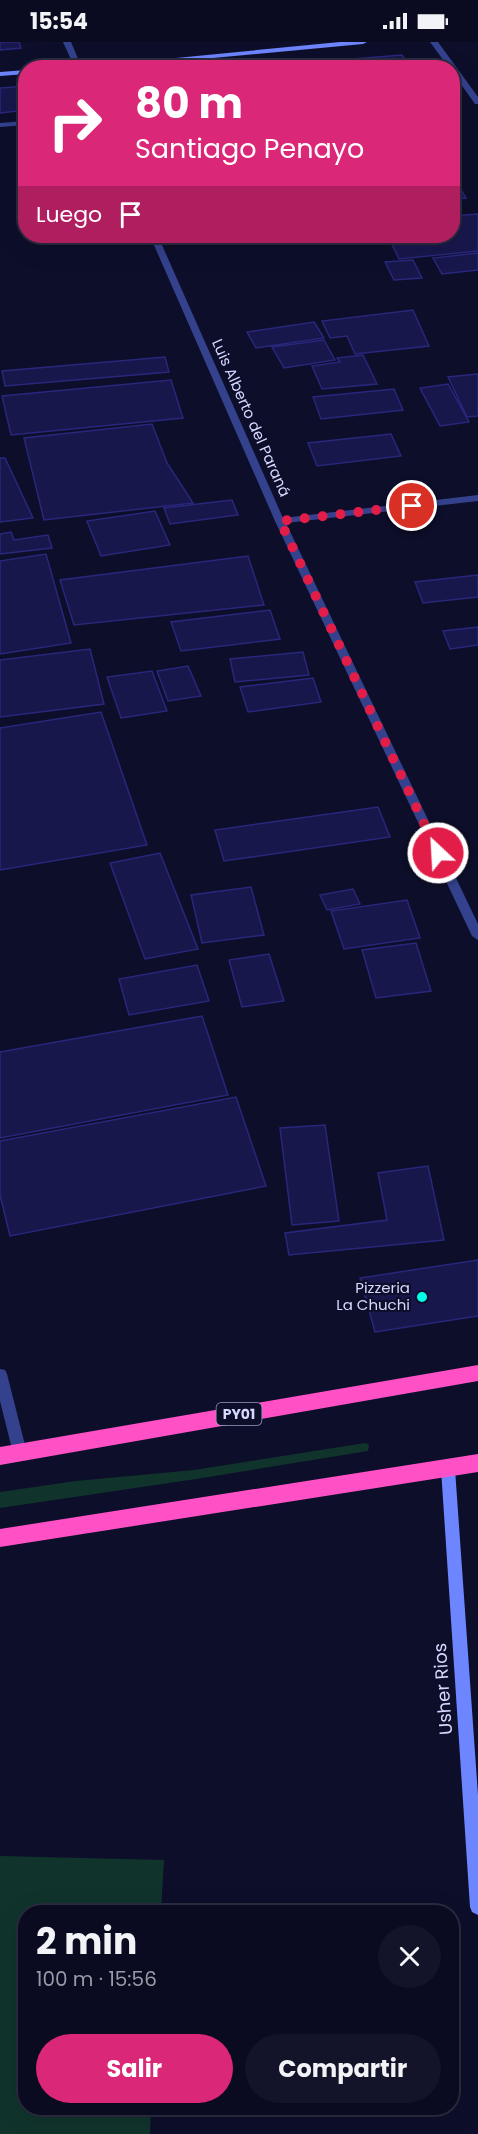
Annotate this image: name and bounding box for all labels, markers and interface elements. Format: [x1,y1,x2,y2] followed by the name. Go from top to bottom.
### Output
[30,6,88,37] text: 15:54
[135,74,243,133] text: 80 m
[36,84,114,162] icon: right
[135,130,364,167] text: Santiago Penayo
[114,198,147,231] icon: arrive
[36,199,102,230] text: Luego
[207,335,296,500] street label: Luis Alberto del Paraná
[386,480,437,531] pin
[395,489,428,522] icon: arrive
[406,821,470,885] position arrow
[336,1277,410,1315] place label: Pizzeria La Chuchi
[415,1290,429,1304] marker: Pizzeria La Chuchi
[216,1403,262,1425] road number: PY01
[427,1642,458,1736] street label: Usher Rios
[36,1916,137,1967] text: 2 min
[378,1925,441,1988] button: close
[36,1965,157,1993] text: 100 m · 15:56
[36,2034,233,2103] button: Salir
[245,2034,441,2103] button: Compartir

